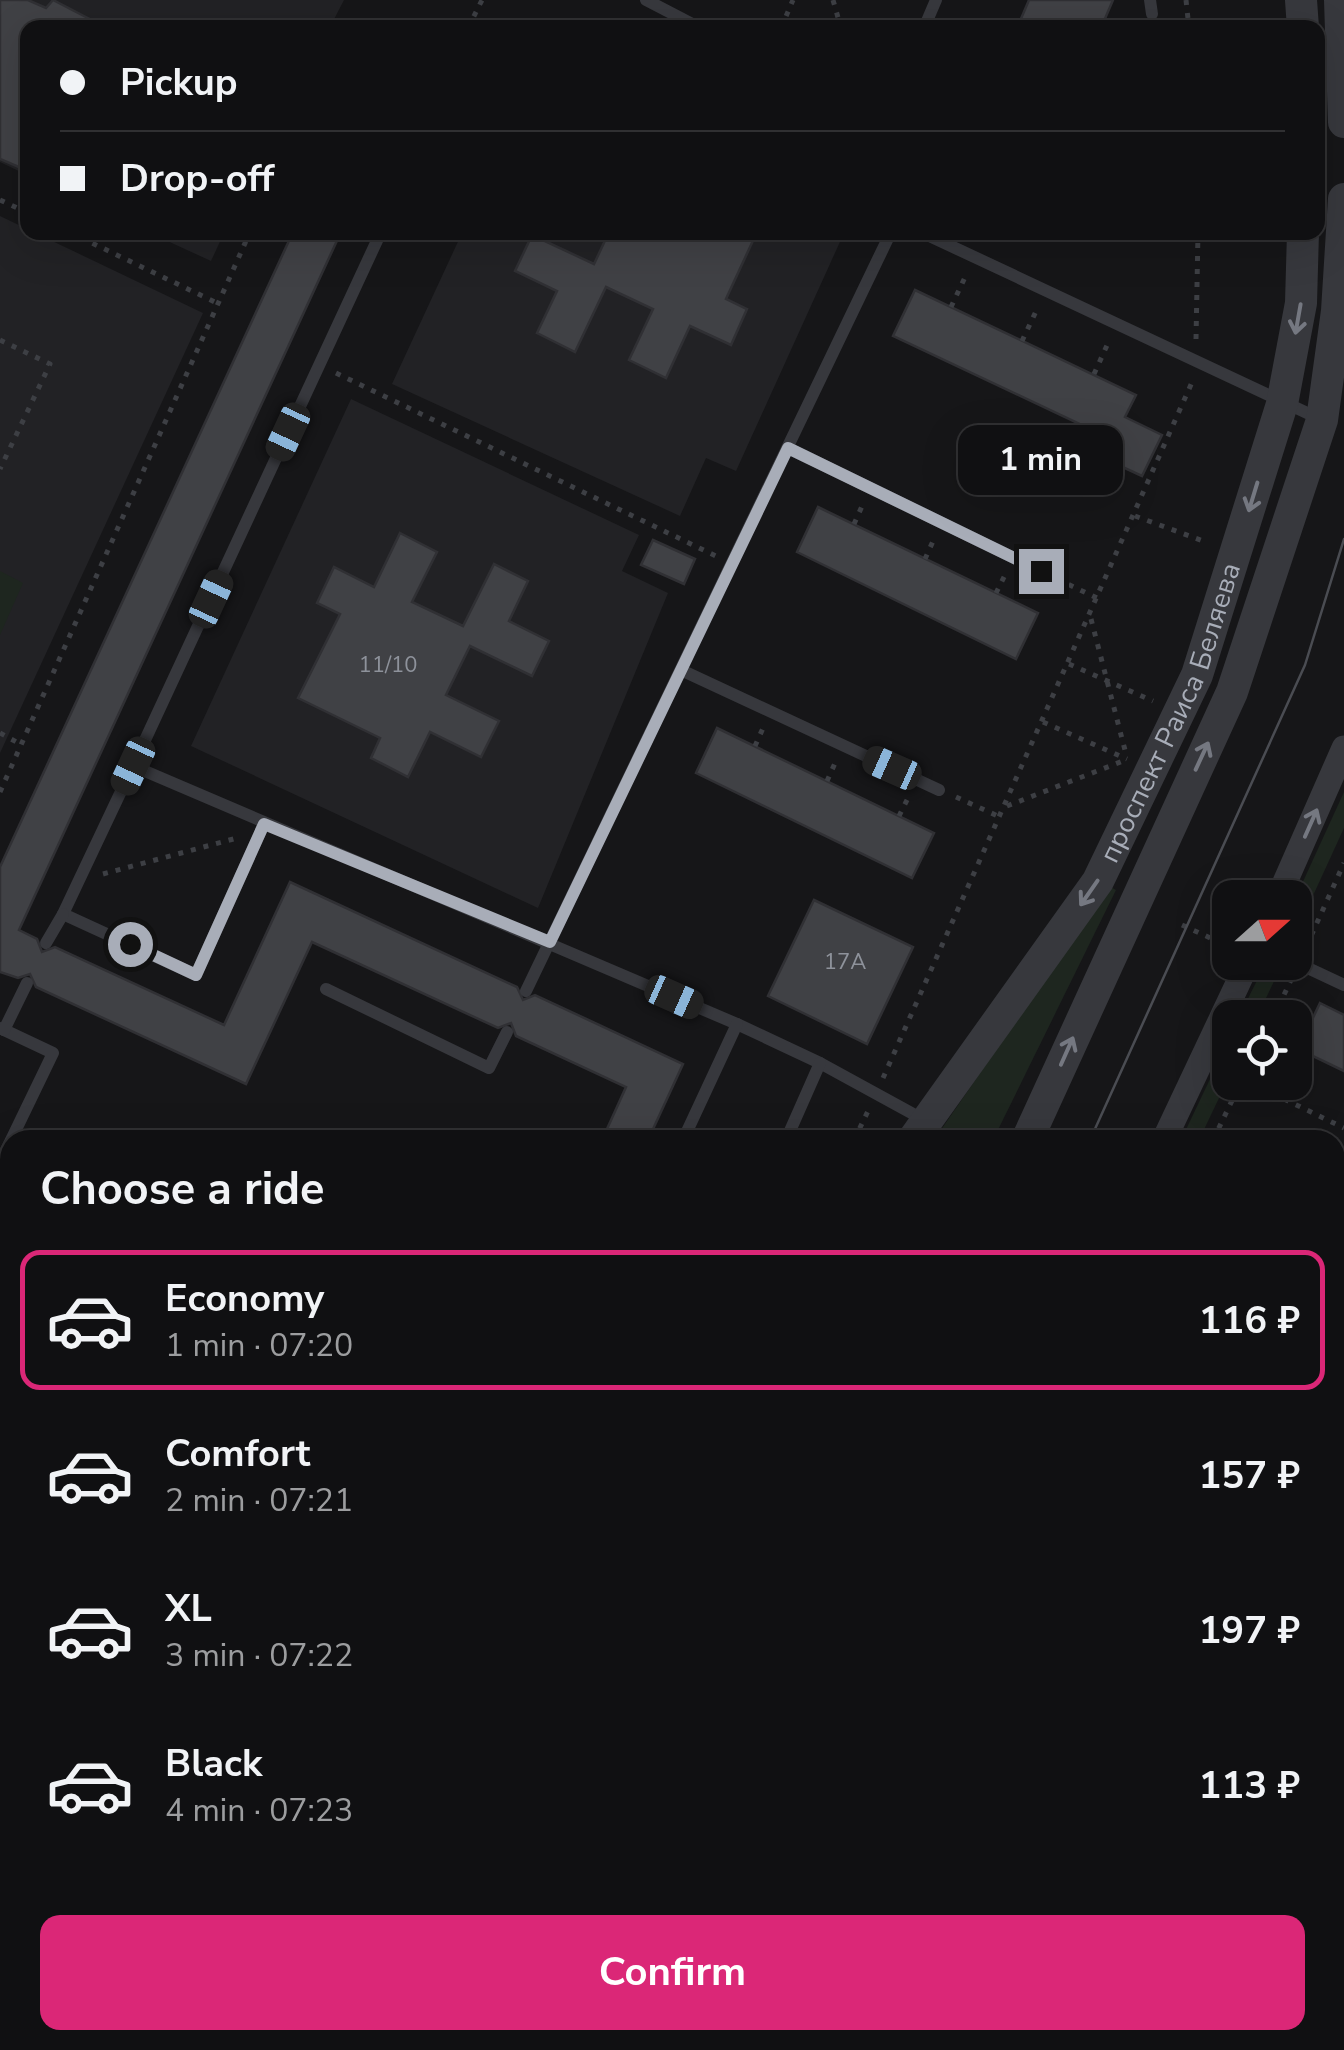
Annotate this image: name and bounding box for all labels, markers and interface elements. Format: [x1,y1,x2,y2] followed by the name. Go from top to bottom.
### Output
[120,57,238,108] text: Pickup
[120,153,274,204] text: Drop-off
[1288,302,1307,335] one-way arrow
[262,398,314,466] car
[958,426,1124,496] callout: 1 min
[999,438,1082,481] text: 1 min
[1242,481,1260,512] one-way arrow
[1019,549,1064,594] route end
[1091,558,1250,869] street label: проспект Раиса Беляева
[185,565,237,633] car
[358,650,418,680] house number: 11/10
[107,732,159,800] car
[1194,741,1212,771] one-way arrow
[858,742,926,794] car
[1303,808,1321,839] one-way arrow
[1079,879,1100,906] one-way arrow
[1212,880,1312,980] north arrow
[1212,880,1312,1100] map controls
[108,922,153,967] route start
[824,947,866,977] house number: 17А
[640,971,708,1023] car
[1212,1000,1312,1100] button: locate
[1058,1037,1077,1067] one-way arrow
[40,1159,325,1220] text: Choose a ride
[165,1273,324,1324] text: Economy
[45,1275,135,1365] icon: car
[1199,1295,1300,1346] text: 116 ₽
[165,1324,353,1367] text: 1 min · 07:20
[165,1428,310,1479] text: Comfort
[45,1430,135,1520] icon: car
[1199,1450,1300,1501] text: 157 ₽
[165,1479,353,1522] text: 2 min · 07:21
[165,1583,212,1634] text: XL
[45,1585,135,1675] icon: car
[1199,1605,1300,1656] text: 197 ₽
[165,1634,353,1677] text: 3 min · 07:22
[165,1738,262,1789] text: Black
[45,1740,135,1830] icon: car
[1199,1760,1300,1811] text: 113 ₽
[165,1789,353,1832] text: 4 min · 07:23
[40,1915,1305,2030] button: Confirm

